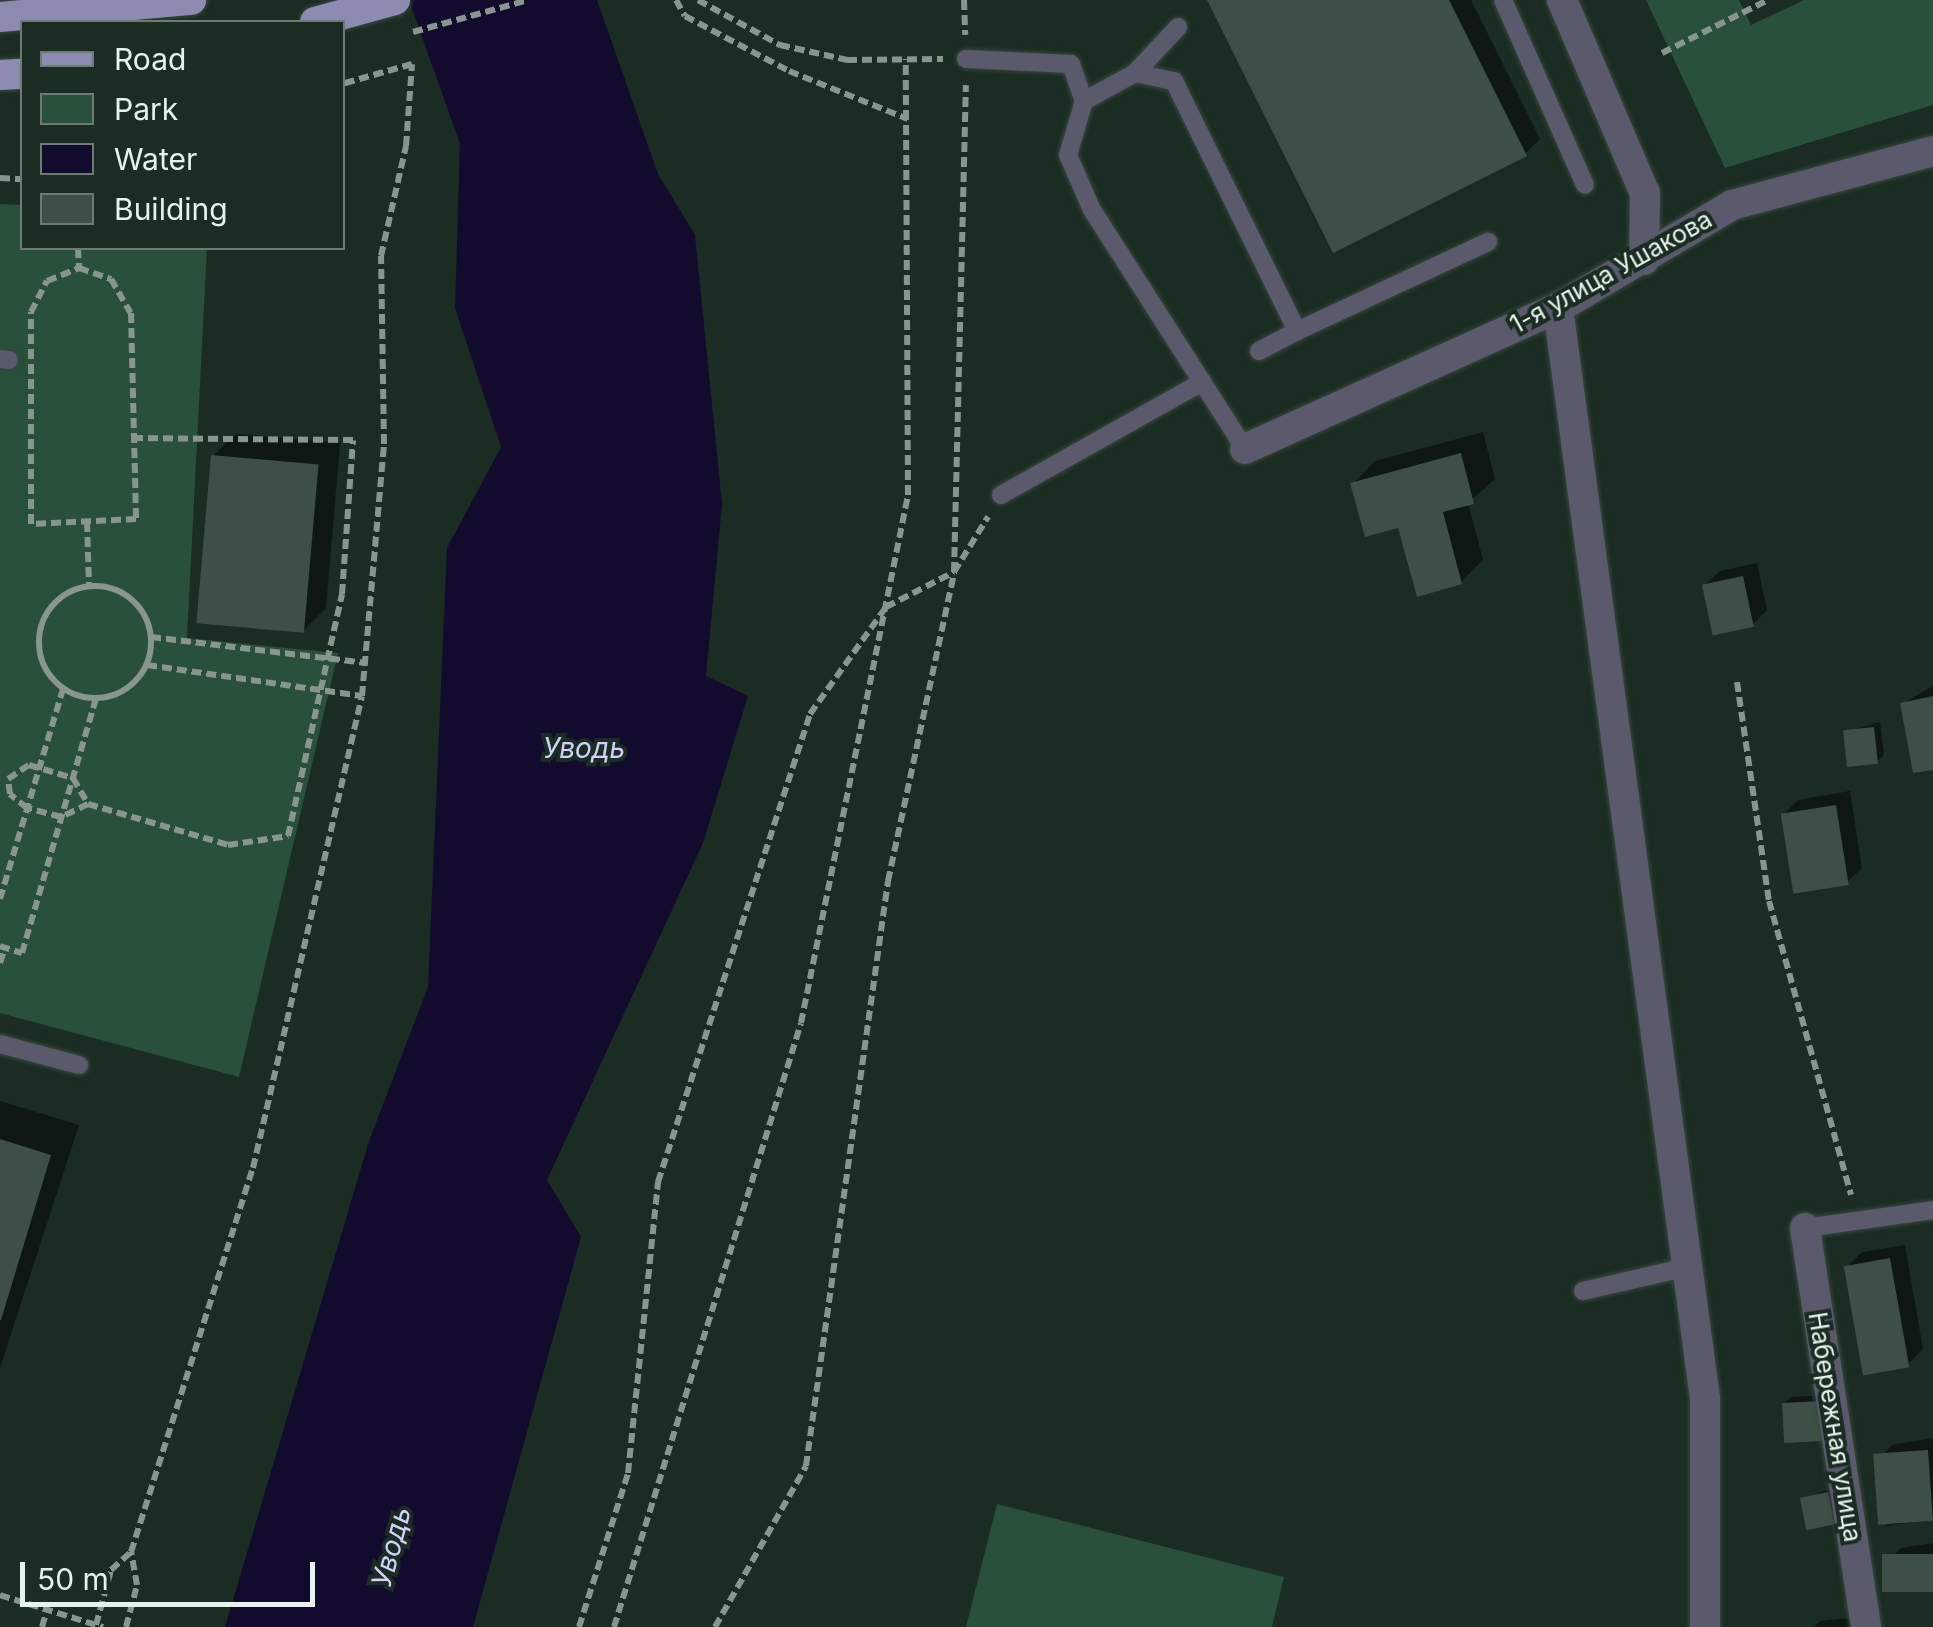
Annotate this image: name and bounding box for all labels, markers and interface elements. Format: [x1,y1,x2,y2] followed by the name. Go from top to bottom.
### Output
[20,20,345,250] legend
[114,41,186,77] text: Road
[114,91,178,127] text: Park
[114,141,197,177] text: Water
[114,191,228,227] text: Building
[1505,204,1717,340] street label: 1-я улица Ушакова
[543,731,625,765] water label: Уводь
[1802,1310,1868,1544] street label: Набережная улица
[364,1503,418,1591] water label: Уводь
[25,1542,320,1604] scale bar
[37,1561,109,1597] text: 50 m

